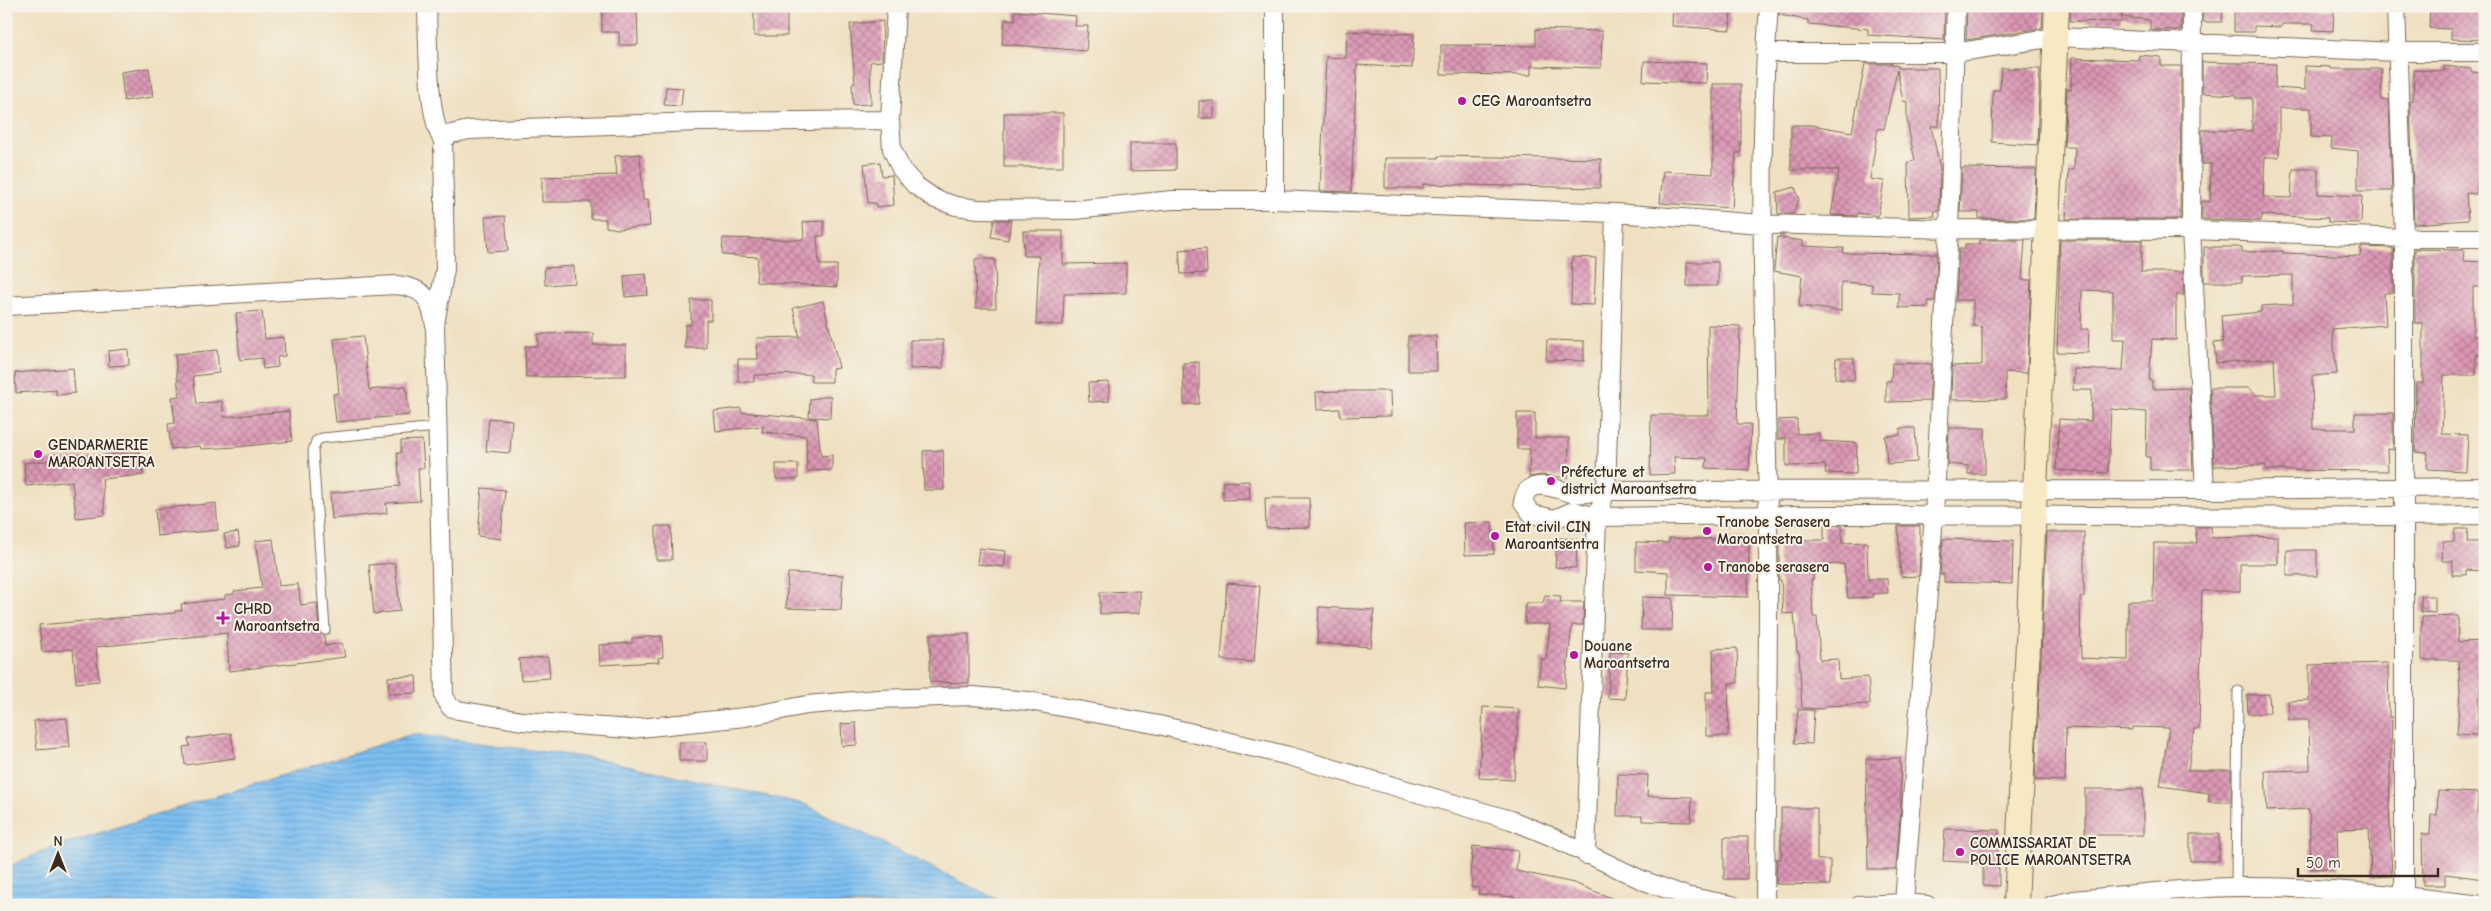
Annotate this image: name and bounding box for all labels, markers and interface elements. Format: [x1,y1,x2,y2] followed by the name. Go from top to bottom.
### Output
[1472,92,1592,110] place label: CEG Maroantsetra
[1456,95,1468,107] marker: CEG Maroantsetra
[48,436,155,471] place label: GENDARMERIE MAROANTSETRA
[32,448,44,460] marker: GENDARMERIE MAROANTSETRA
[1561,463,1697,498] place label: Préfecture et district Maroantsetra
[1545,475,1557,487] marker: Préfecture et district Maroantsetra
[1717,513,1830,548] place label: Tranobe Serasera Maroantsetra
[1505,518,1599,553] place label: Etat civil CIN Maroantsentra
[1701,525,1713,537] marker: Tranobe Serasera Maroantsetra
[1489,530,1501,542] marker: Etat civil CIN Maroantsentra
[1718,558,1829,576] place label: Tranobe serasera
[1702,561,1714,573] marker: Tranobe serasera
[234,600,320,635] place label: CHRD Maroantsetra
[216,611,230,625] marker: CHRD Maroantsetra
[1584,637,1670,672] place label: Douane Maroantsetra
[1568,649,1580,661] marker: Douane Maroantsetra
[32,828,82,878] north arrow
[53,833,63,850] text: N
[1970,834,2132,869] place label: COMMISSARIAT DE POLICE MAROANTSETRA
[1954,846,1966,858] marker: COMMISSARIAT DE POLICE MAROANTSETRA
[2298,846,2438,878] scale bar
[2306,854,2341,872] text: 50 m

